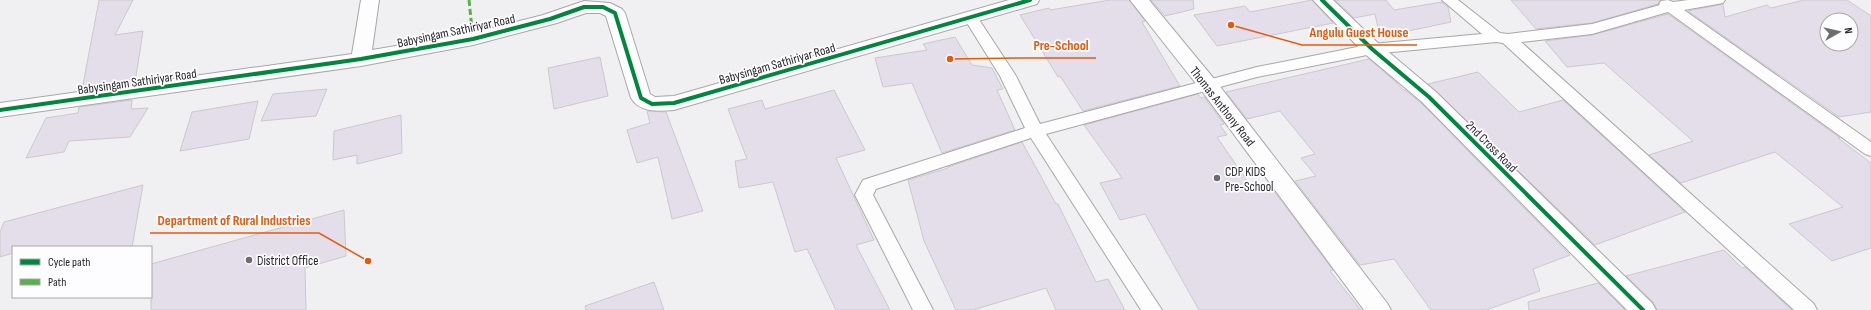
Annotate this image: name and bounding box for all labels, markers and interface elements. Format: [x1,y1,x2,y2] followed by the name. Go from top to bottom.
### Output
[396,11,517,51] street label: Babysingam Sathiriyar Road
[1819,12,1859,52] north arrow
[1302,19,1417,45] callout: Angulu Guest House
[1309,24,1408,41] text: Angulu Guest House
[1842,27,1855,35] text: N
[1025,32,1096,58] callout: Pre-School
[1033,37,1089,54] text: Pre-School
[717,40,837,88] street label: Babysingam Sathiriyar Road
[1186,64,1258,150] street label: Thomas Anthony Road
[77,66,198,98] street label: Babysingam Sathiriyar Road
[1462,118,1520,176] street label: 2nd Cross Road
[1225,164,1273,195] place label: CDP KIDS Pre-School
[1212,173,1222,183] marker: CDP KIDS Pre-School
[150,207,319,233] callout: Department of Rural Industries
[157,212,311,229] text: Department of Rural Industries
[12,246,152,298] legend
[257,253,318,269] place label: District Office
[48,255,90,270] text: Cycle path
[244,255,254,265] marker: District Office
[48,275,66,290] text: Path

